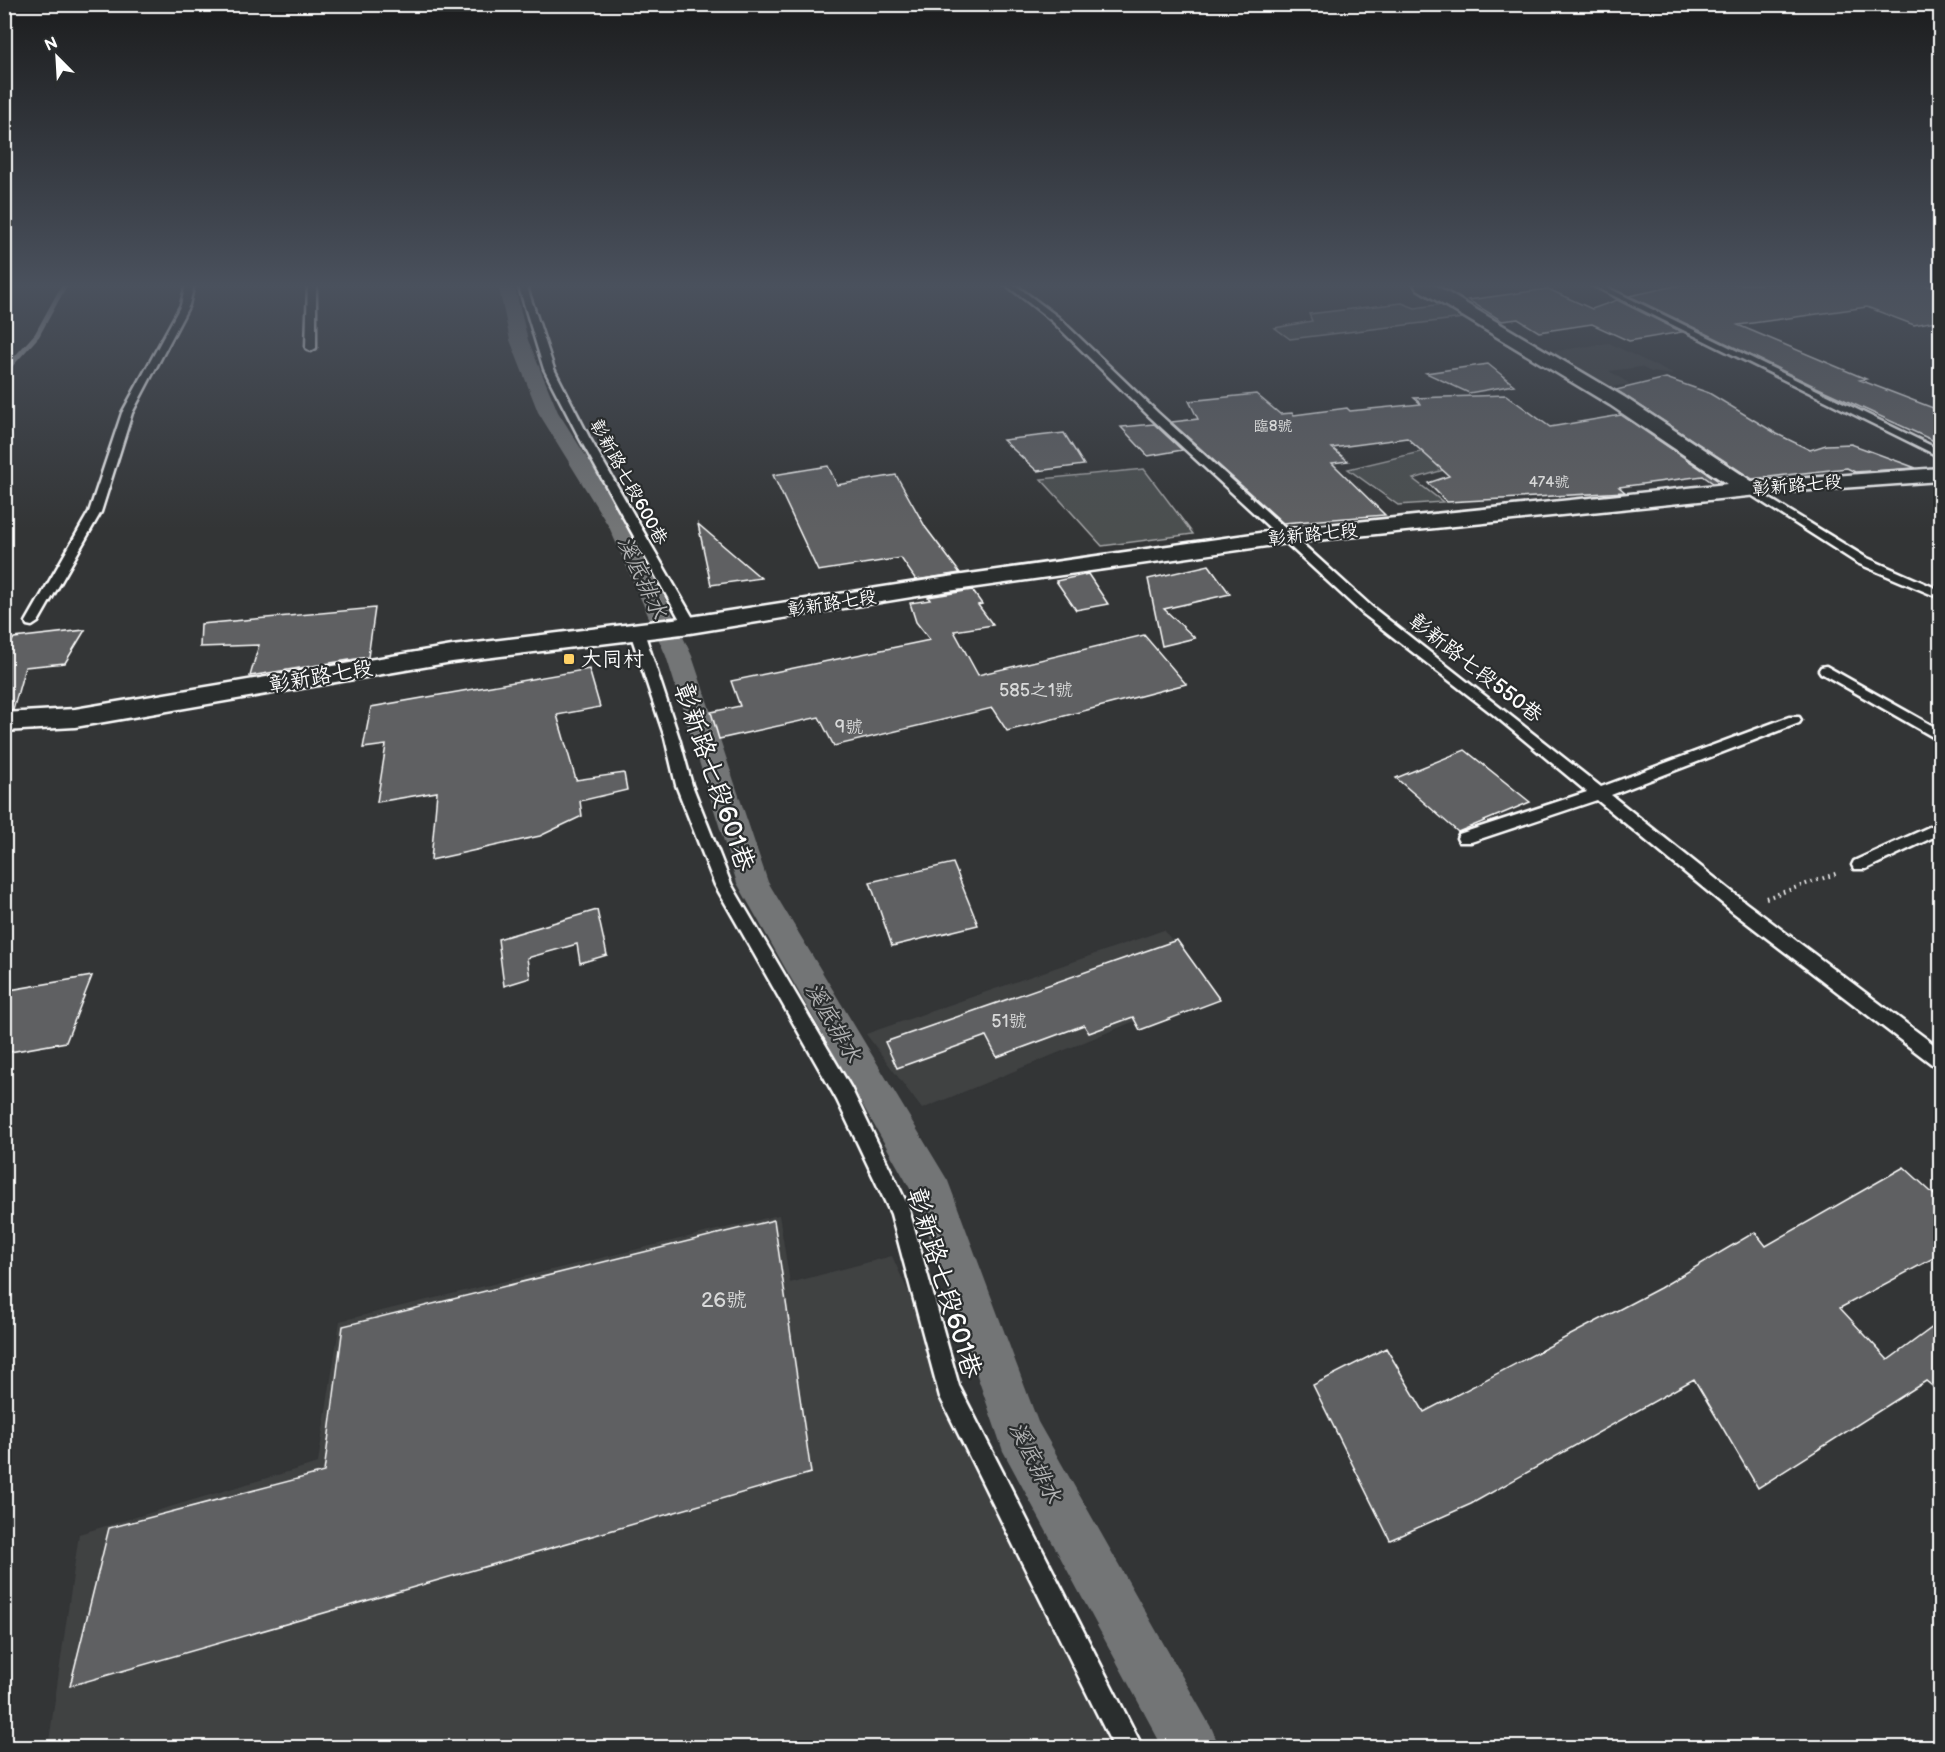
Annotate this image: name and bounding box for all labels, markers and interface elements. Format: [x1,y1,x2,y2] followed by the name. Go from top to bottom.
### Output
[27,27,87,87] north arrow
[42,34,61,56] text: N
[585,416,672,549] street label: 彰新路七段600巷
[1254,417,1292,436] house number: 臨8號
[1751,471,1843,500] street label: 彰新路七段
[1529,473,1569,492] house number: 474號
[1267,519,1359,550] street label: 彰新路七段
[611,532,673,624] water label: 溪底排水
[786,586,878,621] street label: 彰新路七段
[1404,609,1547,728] street label: 彰新路七段550巷
[581,647,644,672] place label: 大同村
[562,652,576,666] marker: 大同村
[267,655,375,698] street label: 彰新路七段
[667,679,760,876] street label: 彰新路七段601巷
[999,680,1073,701] house number: 585之1號
[835,717,863,738] house number: 9號
[799,978,867,1068] water label: 溪底排水
[991,1011,1027,1032] house number: 51號
[900,1185,987,1382] street label: 彰新路七段601巷
[701,1288,747,1313] house number: 26號
[1003,1417,1067,1509] water label: 溪底排水

